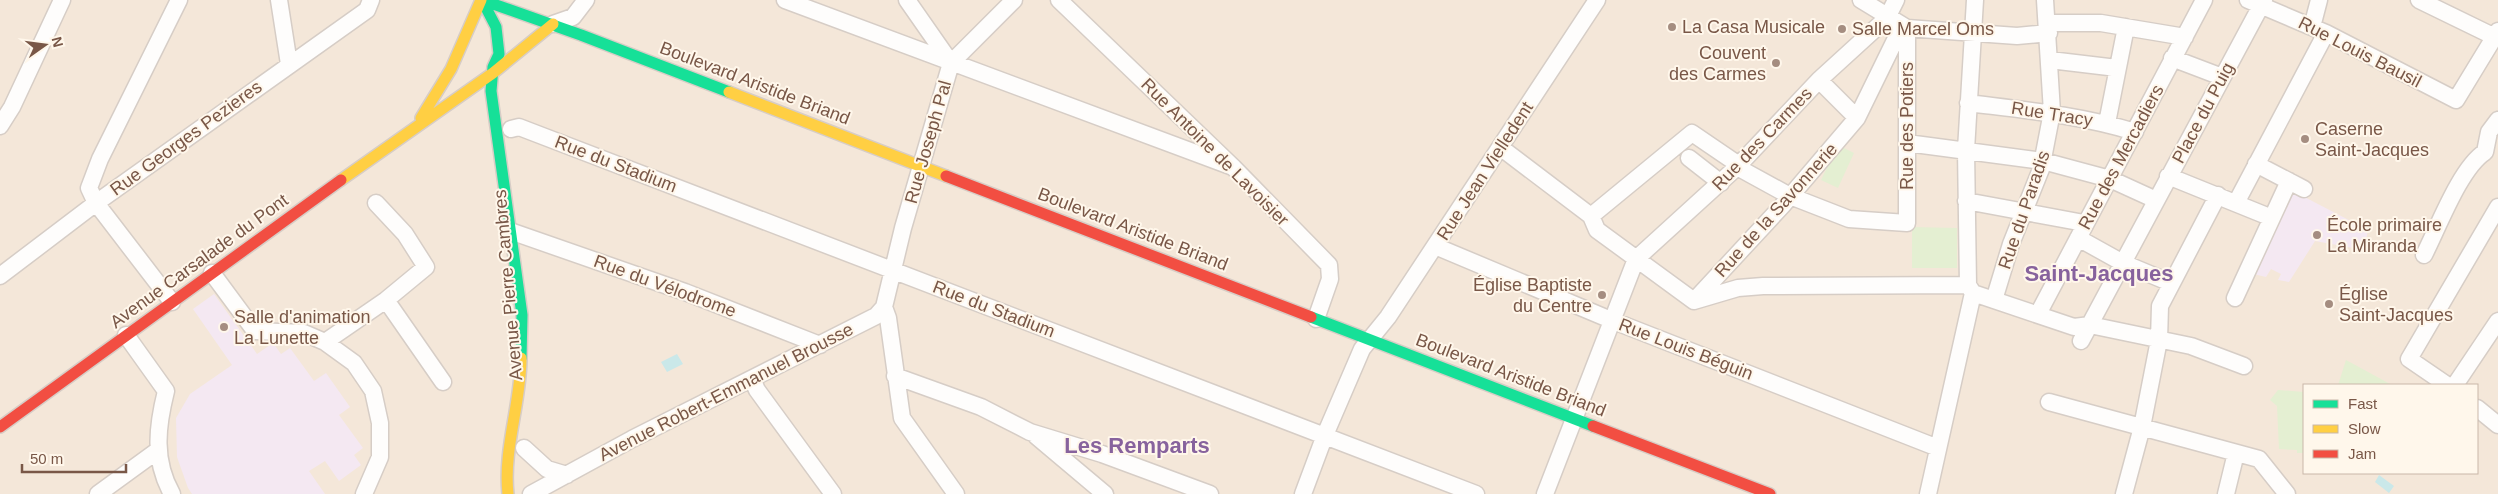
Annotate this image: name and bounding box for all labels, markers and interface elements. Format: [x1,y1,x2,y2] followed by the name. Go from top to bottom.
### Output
[2295,12,2425,92] street label: Rue Louis Bausil
[1682,17,1825,37] place label: La Casa Musicale
[1852,19,1994,39] place label: Salle Marcel Oms
[20,20,70,70] north arrow
[1666,21,1678,33] marker: La Casa Musicale
[1836,23,1848,35] marker: Salle Marcel Oms
[49,35,67,49] text: N
[657,37,853,129] street label: Boulevard Aristide Briand
[1669,43,1766,84] place label: Couvent des Carmes
[1770,57,1782,69] marker: Couvent des Carmes
[2168,59,2238,167] street label: Place du Puig
[1897,62,1917,190] street label: Rue des Potiers
[1137,74,1293,230] street label: Rue Antoine de Lavoisier
[106,76,266,200] street label: Rue Georges Pezieres
[901,78,955,206] street label: Rue Joseph Pal
[2074,81,2168,233] street label: Rue des Mercadiers
[1708,83,1816,195] street label: Rue des Carmes
[1433,98,1537,244] street label: Rue Jean Vielledent
[2010,98,2094,130] street label: Rue Tracy
[2315,119,2429,160] place label: Caserne Saint-Jacques
[552,132,680,196] street label: Rue du Stadium
[2299,133,2311,145] marker: Caserne Saint-Jacques
[1711,139,1841,281] street label: Rue de la Savonnerie
[1994,148,2054,272] street label: Rue du Paradis
[1035,183,1231,275] street label: Boulevard Aristide Briand
[490,189,526,381] street label: Avenue Pierre Cambres
[106,190,292,332] street label: Avenue Carsalade du Pont
[2327,215,2442,256] place label: École primaire La Miranda
[2311,229,2323,241] marker: École primaire La Miranda
[591,251,739,321] street label: Rue du Vélodrome
[2024,261,2174,286] district label: Saint-Jacques
[1473,275,1592,316] place label: Église Baptiste du Centre
[930,277,1058,341] street label: Rue du Stadium
[2339,284,2453,325] place label: Église Saint-Jacques
[1596,289,1608,301] marker: Église Baptiste du Centre
[2323,298,2335,310] marker: Église Saint-Jacques
[234,307,371,348] place label: Salle d'animation La Lunette
[1616,314,1756,384] street label: Rue Louis Béguin
[595,319,857,465] street label: Avenue Robert-Emmanuel Brousse
[218,321,230,333] marker: Salle d'animation La Lunette
[1413,329,1609,421] street label: Boulevard Aristide Briand
[2303,384,2478,474] legend
[2348,395,2378,412] text: Fast
[2348,420,2381,437] text: Slow
[1064,433,1210,458] district label: Les Remparts
[22,442,126,474] scale bar
[2348,445,2376,462] text: Jam
[30,450,63,467] text: 50 m

